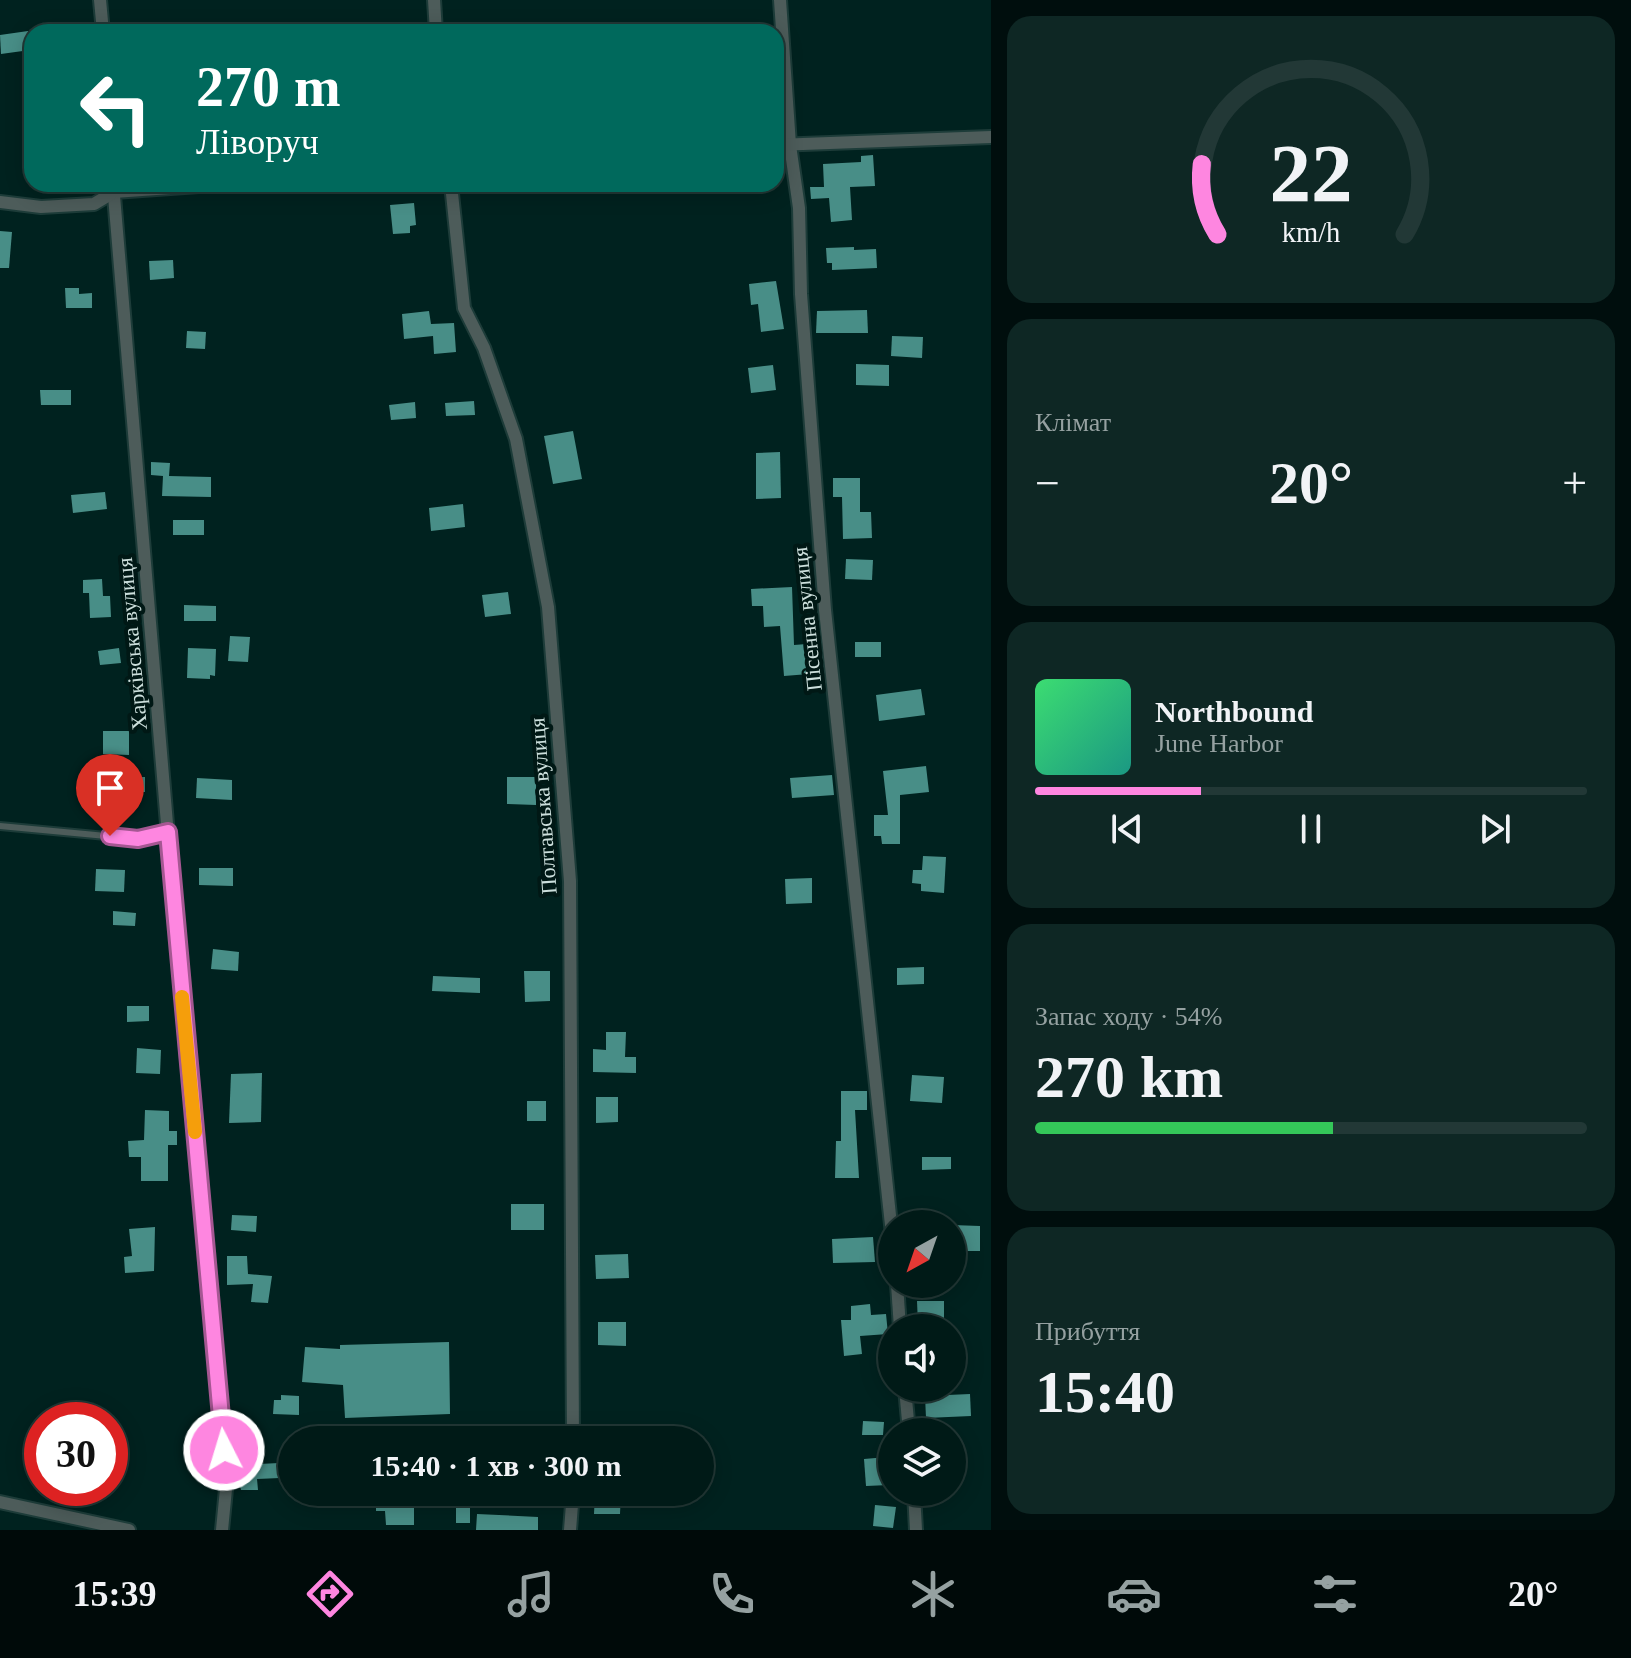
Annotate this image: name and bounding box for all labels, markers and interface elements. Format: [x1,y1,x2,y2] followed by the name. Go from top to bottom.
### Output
[64,56,168,160] icon: left
[196,56,341,118] text: 270 m
[196,122,319,162] text: Ліворуч
[1269,127,1353,219] text: 22
[1282,218,1340,249] text: km/h
[1035,408,1111,437] text: Клімат
[1269,450,1353,516] text: 20°
[1035,459,1060,508] text: −
[1562,459,1587,508] text: +
[787,546,827,692] street label: Пісенна вулиця
[112,557,152,731] street label: Харківська вулиця
[1155,695,1313,728] text: Northbound
[524,717,562,895] street label: Полтавська вулиця
[1155,729,1283,758] text: June Harbor
[76,754,144,836] pin
[88,766,132,810] icon: arrive
[1105,807,1149,851] icon: previous
[1289,807,1333,851] icon: pause
[1473,807,1517,851] icon: next
[1035,1002,1223,1031] text: Запас ходу · 54%
[1035,1044,1223,1110] text: 270 km
[878,1210,966,1298] north arrow
[878,1210,966,1506] map controls
[878,1314,966,1402] button: sound
[1035,1317,1140,1346] text: Прибуття
[1035,1359,1175,1425] text: 15:40
[24,1402,128,1506] speed limit sign: 30
[182,1408,266,1492] position arrow
[878,1418,966,1506] button: layers
[370,1449,622,1482] text: 15:40 · 1 хв · 300 m
[302,1566,358,1622] icon: directions
[503,1566,559,1622] icon: music
[704,1566,760,1622] icon: phone
[905,1566,961,1622] icon: climate
[1106,1566,1162,1622] icon: car
[1307,1566,1363,1622] icon: filters
[73,1574,157,1614] text: 15:39
[1508,1574,1558,1614] text: 20°

